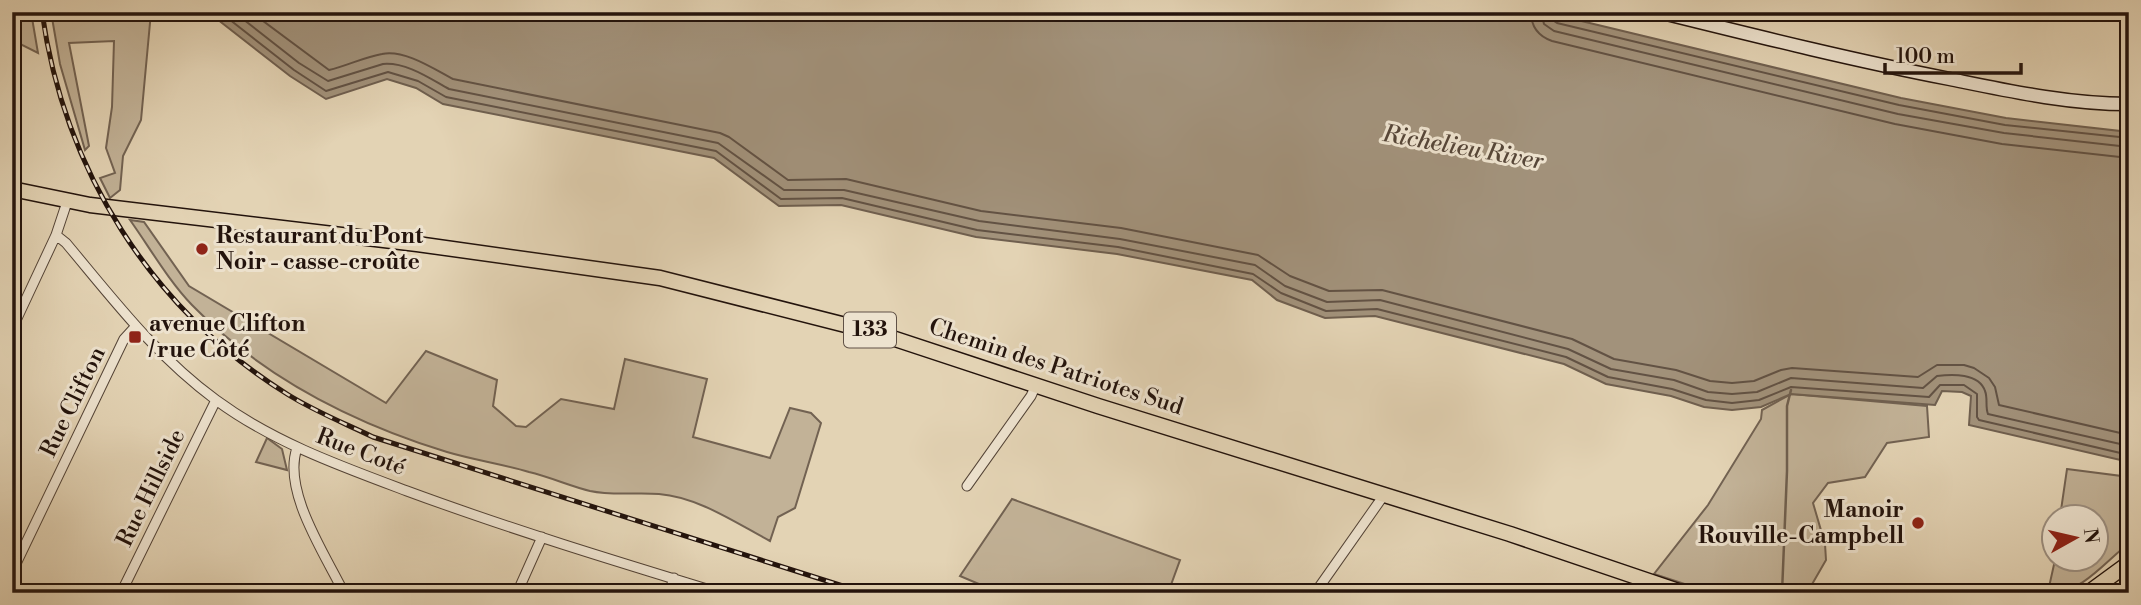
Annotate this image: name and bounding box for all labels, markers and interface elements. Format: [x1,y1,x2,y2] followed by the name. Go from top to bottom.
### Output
[1885,32,2022,76] scale bar
[1896,44,1955,70] text: 100 m
[1379,119,1546,177] water label: Richelieu River
[216,222,424,276] place label: Restaurant du Pont Noir - casse-croûte
[194,241,210,257] marker: Restaurant du Pont Noir - casse-croûte
[148,310,305,364] place label: avenue Clifton / rue Côté
[844,312,896,348] road number: 133
[925,313,1187,421] street label: Chemin des Patriotes Sud
[127,329,143,345] marker: avenue Clifton / rue Côté
[34,342,112,462] street label: Rue Clifton
[312,422,410,482] street label: Rue Coté
[111,425,191,551] street label: Rue Hillside
[1698,496,1904,550] place label: Manoir Rouville-Campbell
[2039,504,2110,574] north arrow
[1910,515,1926,531] marker: Manoir Rouville-Campbell
[2078,527,2104,545] text: N

